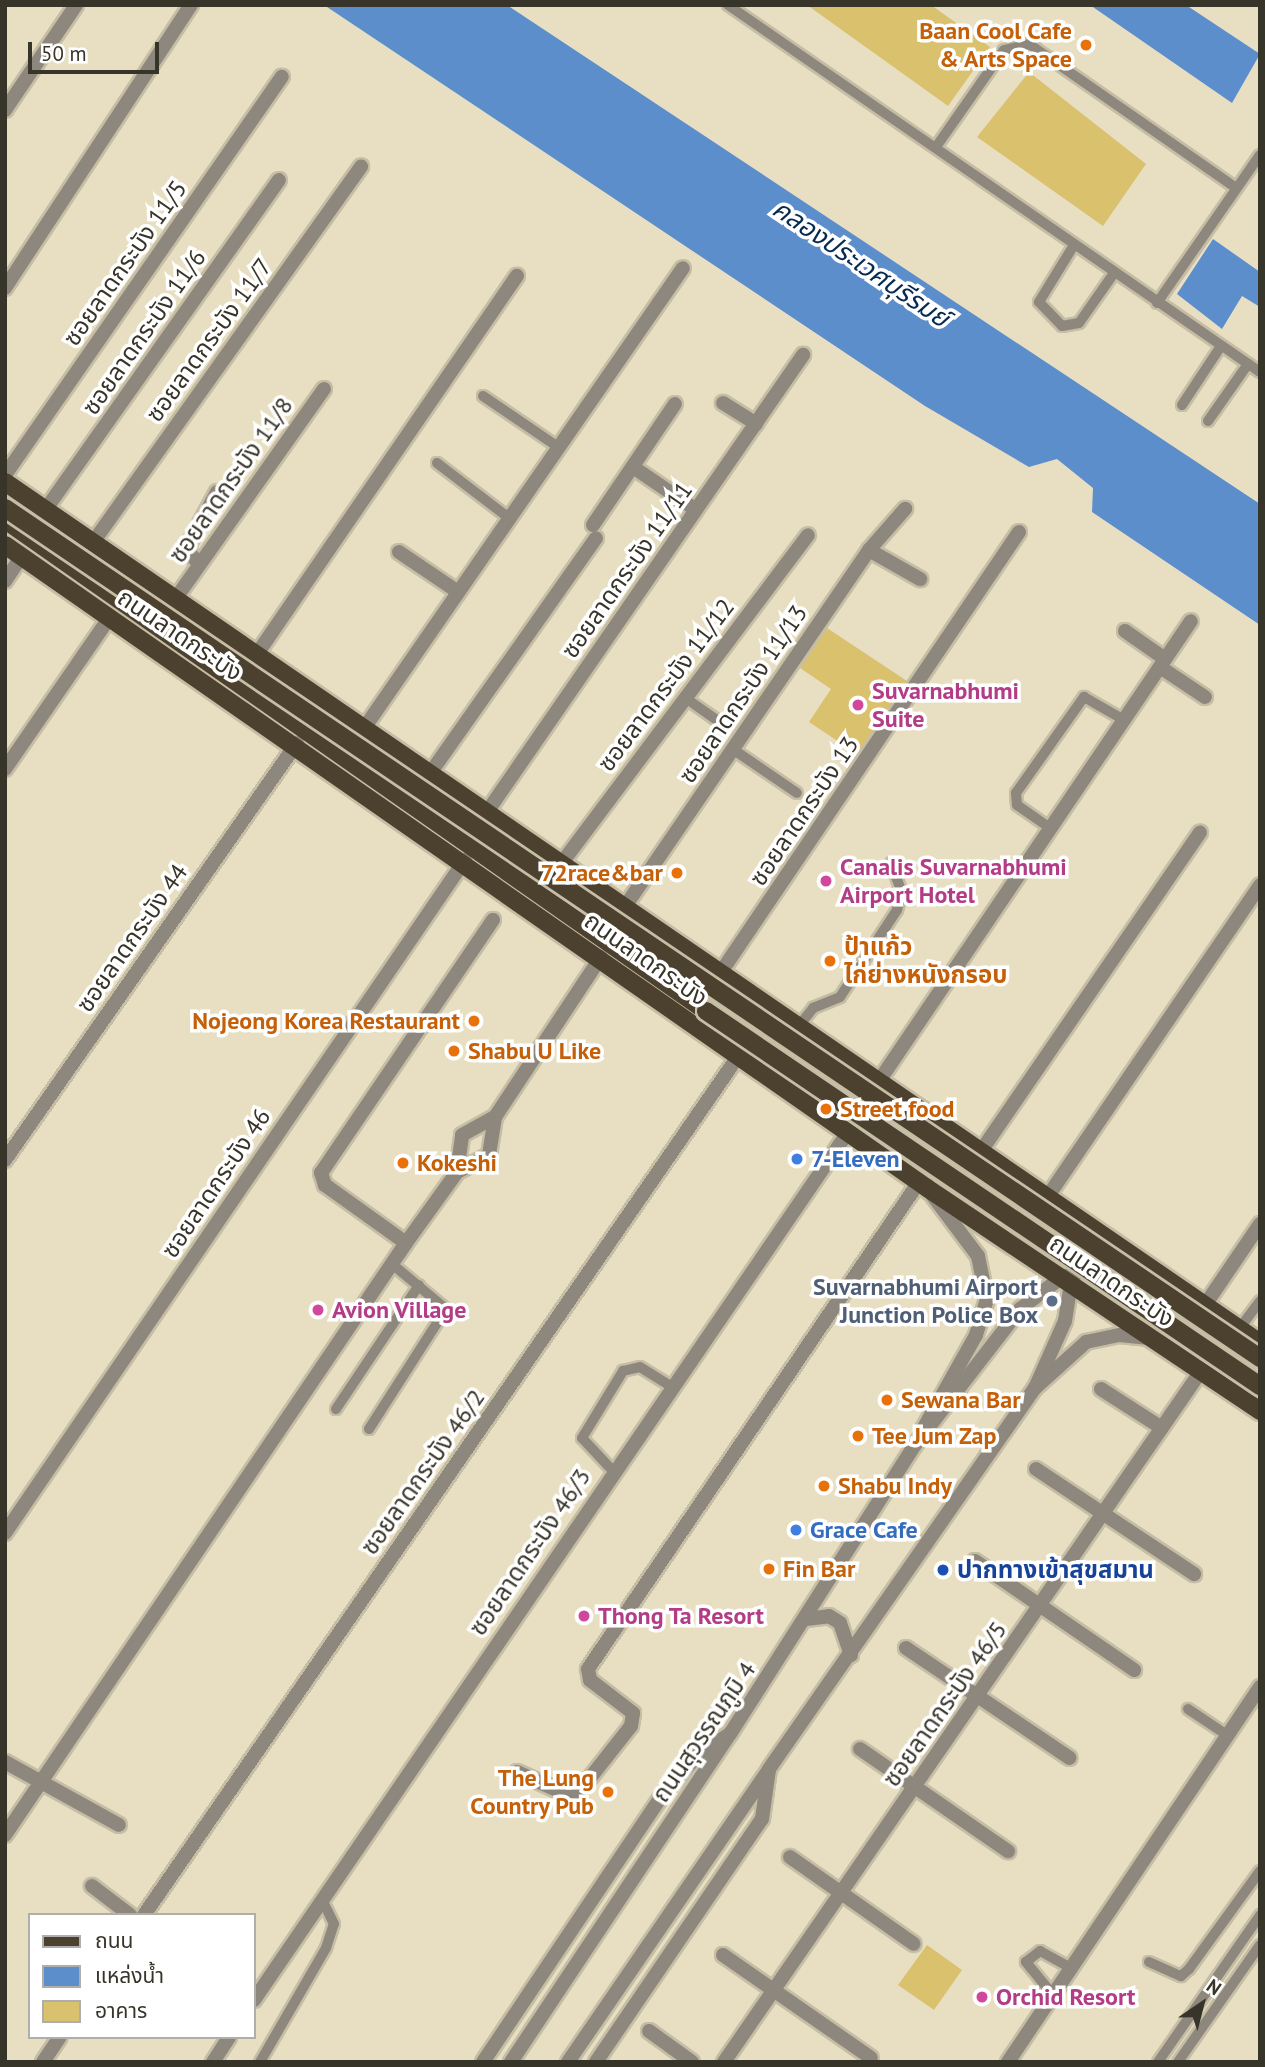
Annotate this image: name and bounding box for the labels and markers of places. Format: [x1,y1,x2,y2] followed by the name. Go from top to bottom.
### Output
[919,17,1072,73] place label: Baan Cool Cafe & Arts Space
[1078,37,1094,53] marker: Baan Cool Cafe & Arts Space
[872,677,1019,733] place label: Suvarnabhumi Suite
[850,697,866,713] marker: Suvarnabhumi Suite
[840,853,1067,909] place label: Canalis Suvarnabhumi Airport Hotel
[541,859,663,887] place label: 72race&bar
[669,865,685,881] marker: 72race&bar
[818,873,834,889] marker: Canalis Suvarnabhumi Airport Hotel
[844,933,1007,989] place label: ป้าแก้ว ไก่ย่างหนังกรอบ
[822,953,838,969] marker: ป้าแก้ว ไก่ย่างหนังกรอบ
[192,1007,460,1035] place label: Nojeong Korea Restaurant
[466,1013,482,1029] marker: Nojeong Korea Restaurant
[468,1037,601,1065] place label: Shabu U Like
[446,1043,462,1059] marker: Shabu U Like
[840,1095,955,1123] place label: Street food
[818,1101,834,1117] marker: Street food
[811,1145,900,1173] place label: 7-Eleven
[417,1149,497,1177] place label: Kokeshi
[789,1151,805,1167] marker: 7-Eleven
[395,1155,411,1171] marker: Kokeshi
[812,1273,1038,1329] place label: Suvarnabhumi Airport Junction Police Box
[1044,1293,1060,1309] marker: Suvarnabhumi Airport Junction Police Box
[332,1296,467,1324] place label: Avion Village
[310,1302,326,1318] marker: Avion Village
[901,1386,1021,1414] place label: Sewana Bar
[879,1392,895,1408] marker: Sewana Bar
[872,1422,997,1450] place label: Tee Jum Zap
[850,1428,866,1444] marker: Tee Jum Zap
[838,1472,952,1500] place label: Shabu Indy
[816,1478,832,1494] marker: Shabu Indy
[810,1516,918,1544] place label: Grace Cafe
[788,1522,804,1538] marker: Grace Cafe
[783,1555,855,1583] place label: Fin Bar
[957,1556,1154,1584] place label: ปากทางเข้าสุขสมาน
[761,1561,777,1577] marker: Fin Bar
[935,1562,951,1578] marker: ปากทางเข้าสุขสมาน
[598,1602,765,1630] place label: Thong Ta Resort
[576,1608,592,1624] marker: Thong Ta Resort
[469,1764,594,1820] place label: The Lung Country Pub
[600,1784,616,1800] marker: The Lung Country Pub
[996,1983,1135,2011] place label: Orchid Resort
[974,1989,990,2005] marker: Orchid Resort

